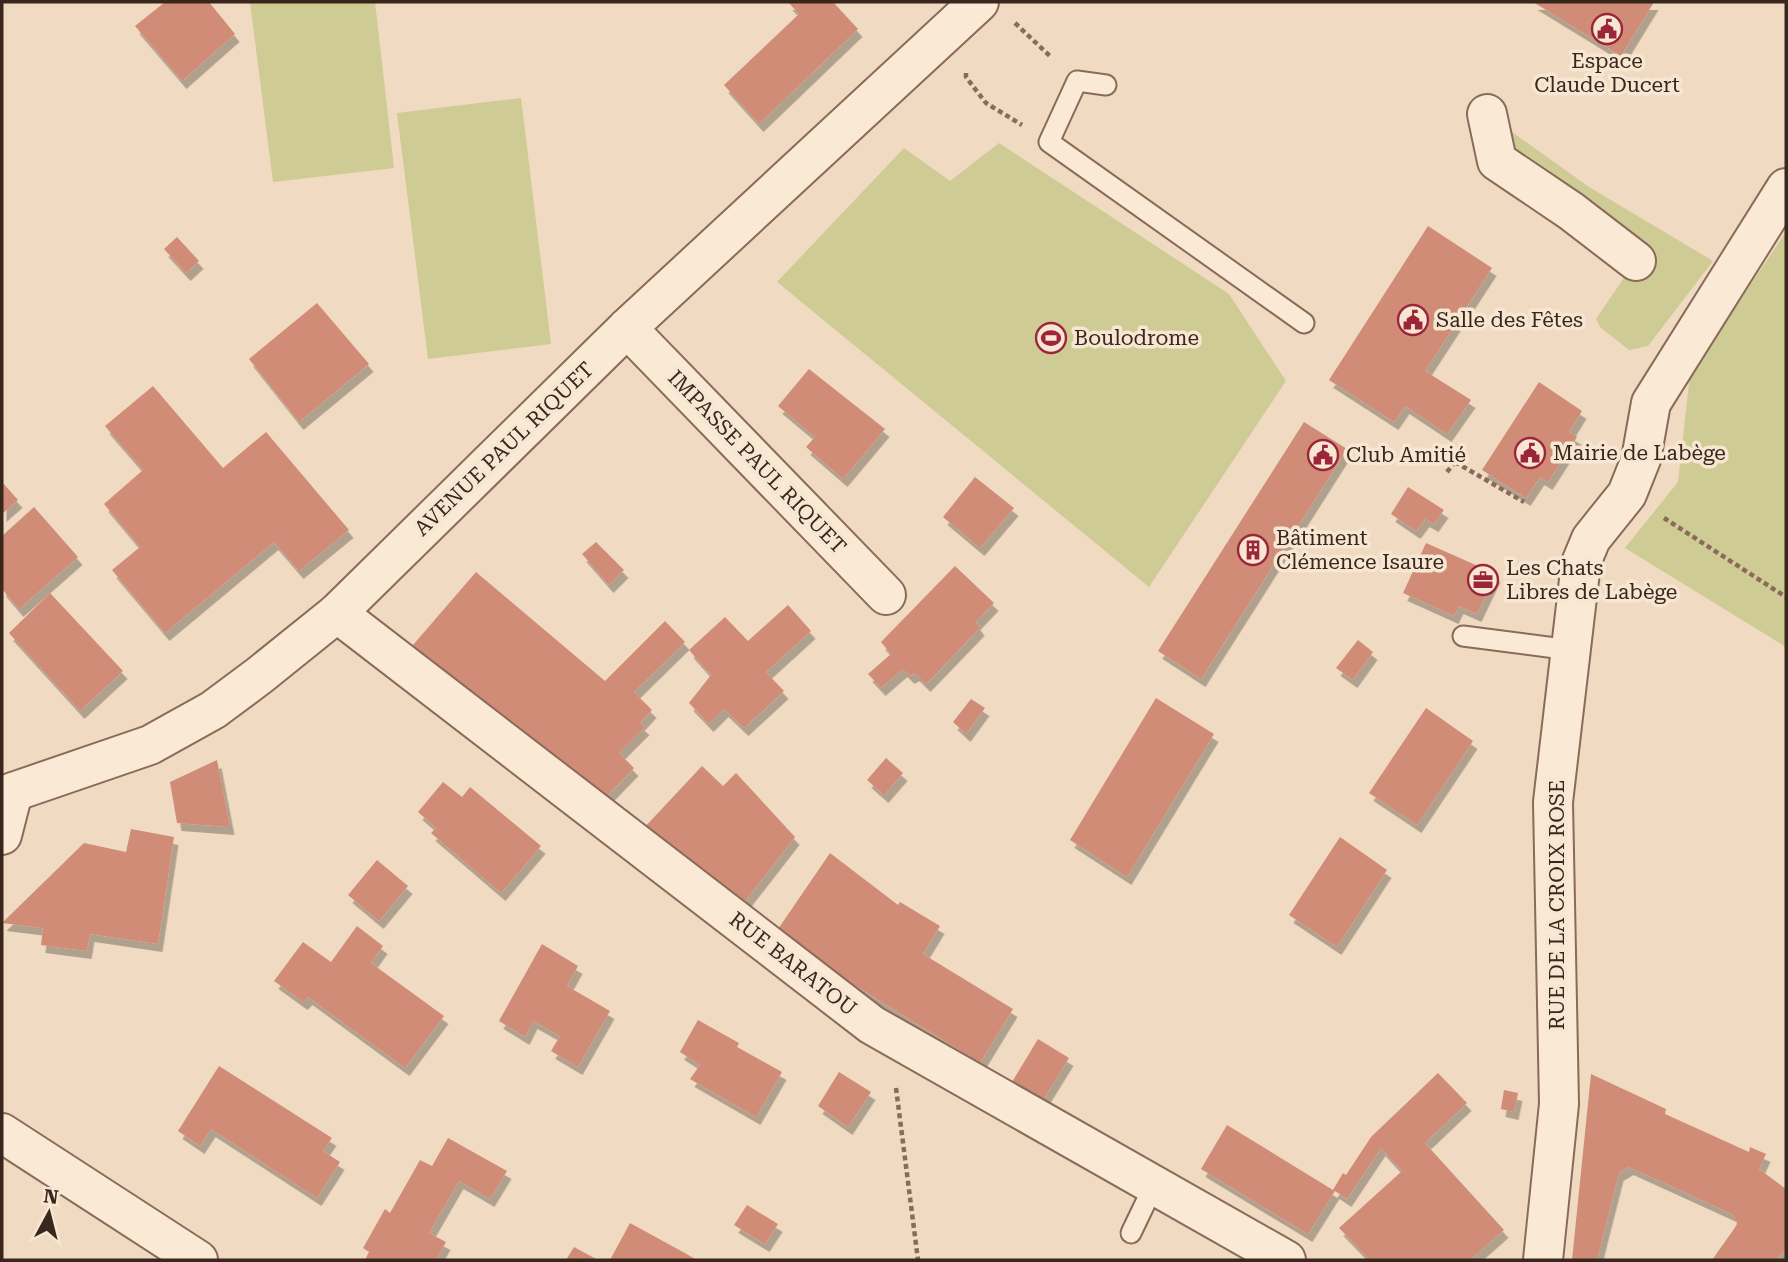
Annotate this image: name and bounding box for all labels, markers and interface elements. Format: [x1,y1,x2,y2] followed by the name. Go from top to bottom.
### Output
[1590,12,1624,46] public building icon: Espace Claude Ducert
[1534,49,1680,97] place label: Espace Claude Ducert
[1396,303,1430,337] public building icon: Salle des Fêtes
[1436,308,1583,332] place label: Salle des Fêtes
[1034,321,1068,355] sports icon: Boulodrome
[1074,326,1199,350] place label: Boulodrome
[410,357,598,541] street label: AVENUE PAUL RIQUET
[663,365,851,559] street label: IMPASSE PAUL RIQUET
[1513,436,1547,470] public building icon: Mairie de Labège
[1306,438,1340,472] public building icon: Club Amitié
[1553,441,1726,465] place label: Mairie de Labège
[1346,443,1466,467] place label: Club Amitié
[1276,526,1444,574] place label: Bâtiment Clémence Isaure
[1236,533,1270,567] building icon: Bâtiment Clémence Isaure
[1506,556,1677,604] place label: Les Chats Libres de Labège
[1466,563,1500,597] office icon: Les Chats Libres de Labège
[1545,780,1569,1030] street label: RUE DE LA CROIX ROSE
[725,907,861,1021] street label: RUE BARATOU
[14,1178,84,1248] north arrow
[42,1184,60,1209] text: N

